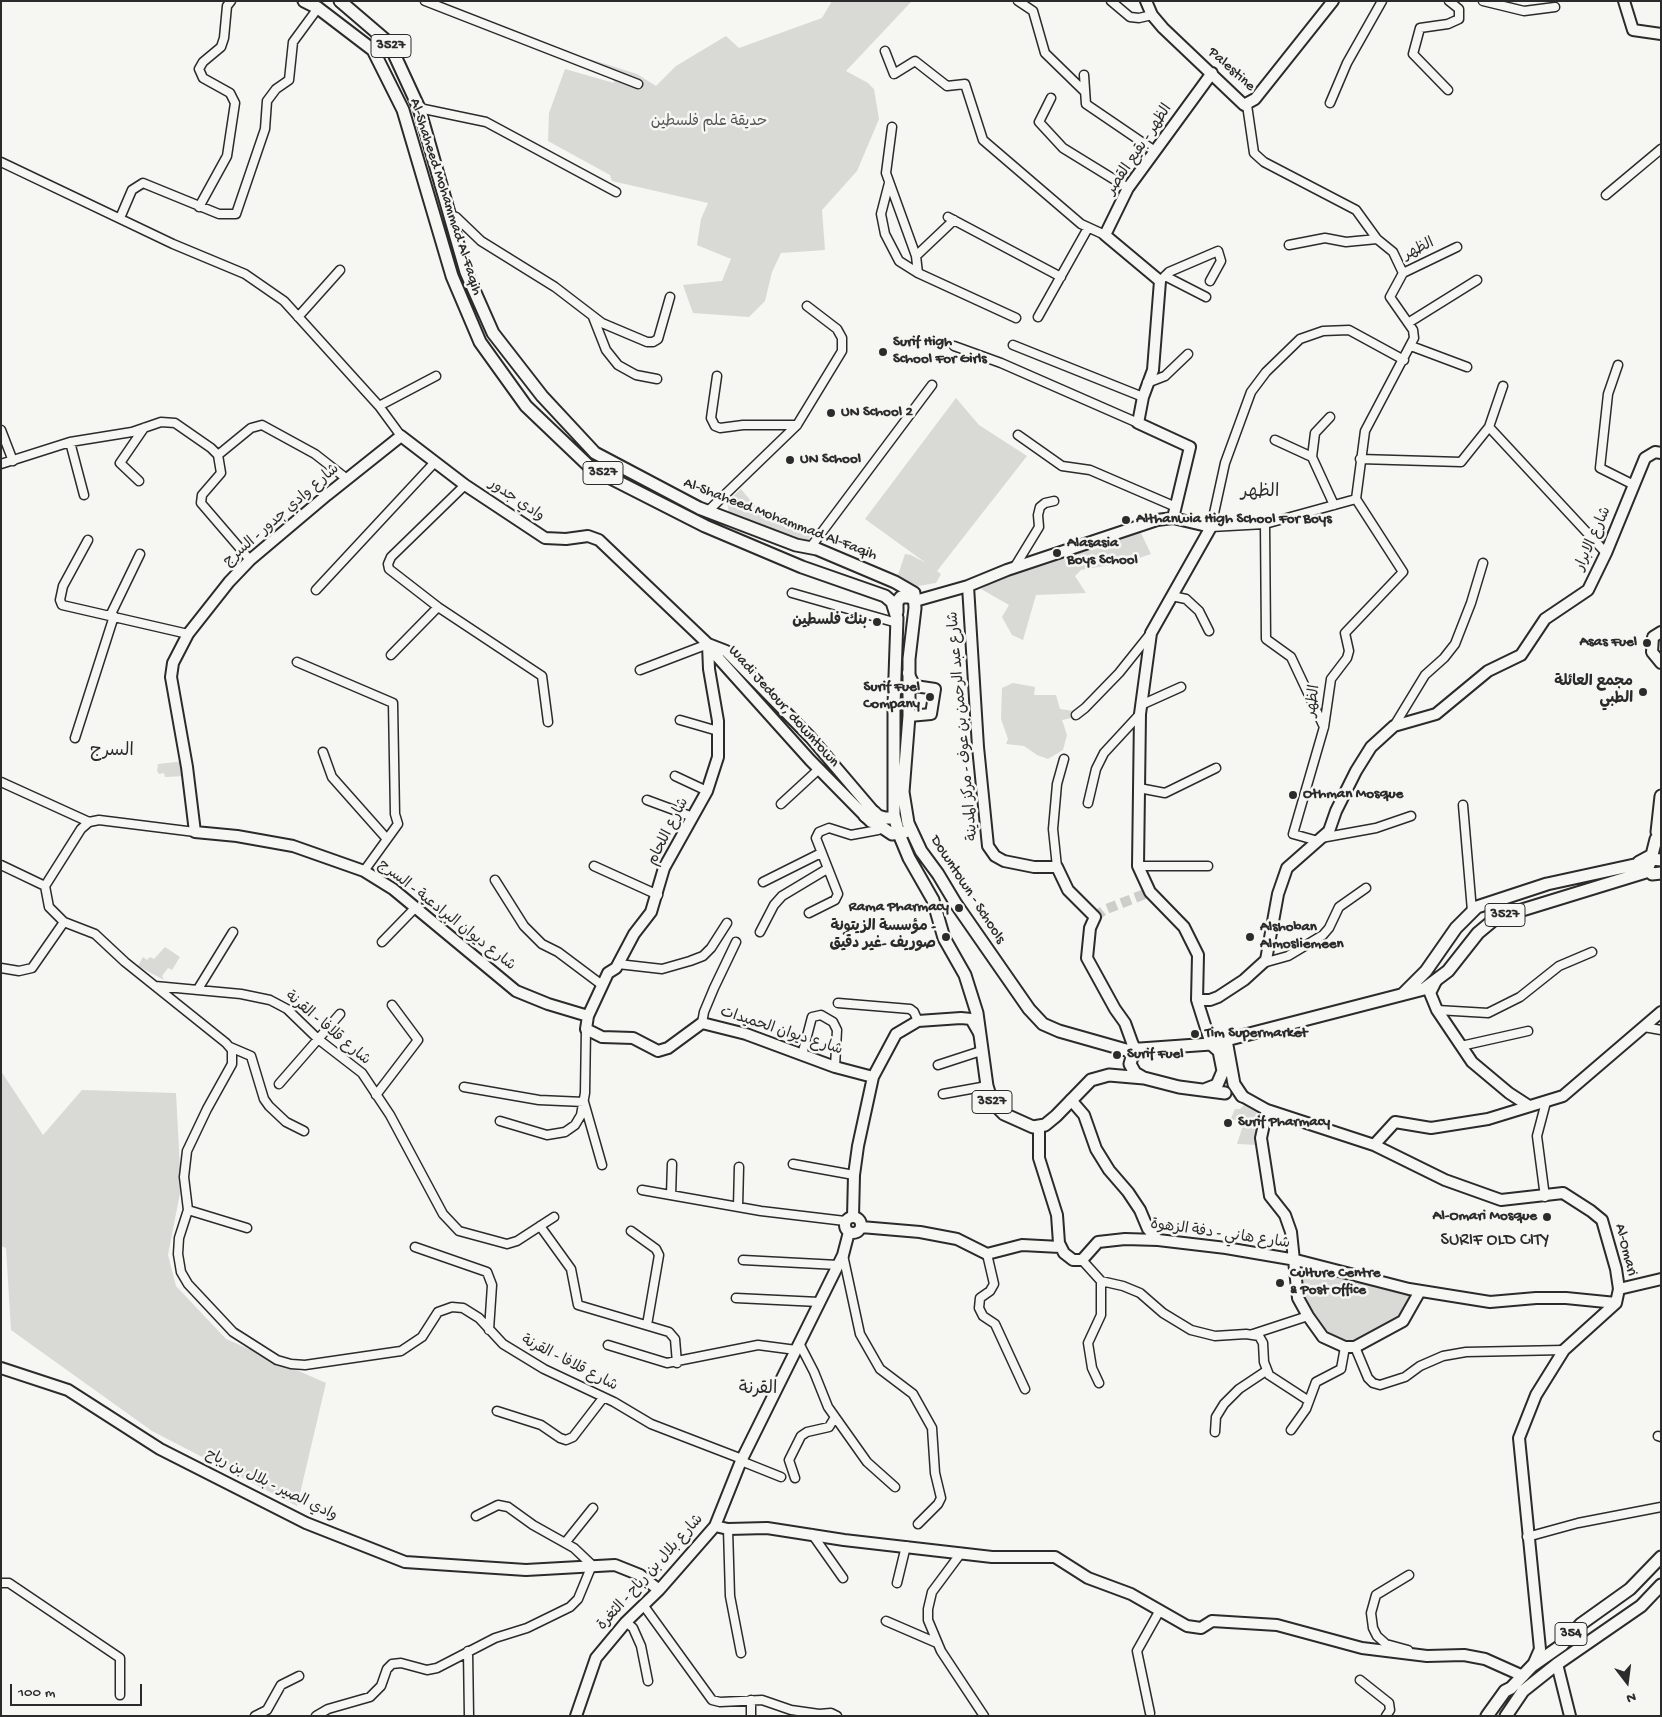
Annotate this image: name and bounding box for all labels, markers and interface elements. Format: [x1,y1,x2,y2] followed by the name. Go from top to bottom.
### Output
[371,34,411,58] road number: 3527
[1204,44,1258,96] street label: Palestine
[405,96,485,298] street label: Al-Shaheed Mohammad Al-Faqih
[1103,101,1177,199] street label: الظهر - بقيع القصر
[651,114,767,132] park label: حديقة علم فلسطين
[1401,235,1437,265] street label: الظهر
[893,334,987,369] place label: Surif High School For Girls
[877,346,889,358] marker: Surif High School For Girls
[841,404,913,422] place label: UN School 2
[825,407,837,419] marker: UN School 2
[800,451,861,469] place label: UN School
[784,454,796,466] marker: UN School
[220,461,344,571] street label: شارع وادي جدور - السرج
[583,462,623,484] road number: 3527
[681,475,879,565] street label: Al-Shaheed Mohammad Al-Faqih
[485,476,547,526] street label: وادي جدور
[1241,482,1279,504] district label: الظهر
[1572,504,1616,574] street label: شارع الابرار
[1136,511,1332,529] place label: Althanwia High School For Boys
[1120,514,1132,526] marker: Althanwia High School For Boys
[1067,535,1138,570] place label: Alasasia Boys School
[1051,547,1063,559] marker: Alasasia Boys School
[945,611,983,841] street label: شارع عبد الرحمن بن عوف - مركز المدينة
[792,613,867,631] place label: بنك فلسطين
[871,616,883,628] marker: بنك فلسطين
[1579,634,1637,652] place label: Asas Fuel
[1641,637,1653,649] marker: Asas Fuel
[724,642,842,772] street label: Wadi Jedour, downtown
[1554,674,1633,709] place label: مجمع العائلة الطبي
[863,679,920,714] place label: Surif Fuel Company
[1303,684,1325,718] street label: الظهر
[1637,686,1649,698] marker: مجمع العائلة الطبي
[924,691,936,703] marker: Surif Fuel Company
[90,741,134,763] district label: السرج
[1303,786,1403,804] place label: Othman Mosque
[1287,789,1299,801] marker: Othman Mosque
[644,795,694,869] street label: شارع اللحام
[925,833,1009,947] street label: Downtown - Schools
[374,857,518,975] street label: شارع ديوان البرادعية - السرج
[849,899,949,917] place label: Rama Pharmacy
[953,902,965,914] marker: Rama Pharmacy
[1485,904,1525,926] road number: 3527
[830,919,936,954] place label: مؤسسة الزيتونة - صوريف -غير دقيق
[1260,919,1344,954] place label: Alshoban Almosliemeen
[940,931,952,943] marker: مؤسسة الزيتونة - صوريف -غير دقيق
[1244,931,1256,943] marker: Alshoban Almosliemeen
[281,988,373,1070] street label: شارع قلافا - القرنة
[718,1004,844,1060] street label: شارع ديوان الحميدات
[1205,1025,1307,1043] place label: Tim Supermarket
[1189,1028,1201,1040] marker: Tim Supermarket
[1127,1046,1183,1064] place label: Surif Fuel
[1111,1049,1123,1061] marker: Surif Fuel
[972,1090,1012,1114] road number: 3527
[1238,1114,1330,1132] place label: Surif Pharmacy
[1222,1117,1234,1129] marker: Surif Pharmacy
[1433,1208,1537,1226] place label: Al-Omari Mosque
[1541,1211,1553,1223] marker: Al-Omari Mosque
[1149,1216,1291,1254] street label: شارع هاني - دفة الزهوة
[1610,1222,1640,1278] street label: Al-Omari
[1432,1230,1558,1252] district label: SURIF OLD CITY
[1290,1265,1380,1300] place label: Culture Centre & Post Office
[1274,1277,1286,1289] marker: Culture Centre & Post Office
[518,1332,620,1396] street label: شارع قلافا - القرنة
[739,1379,777,1401] district label: القرنة
[202,1446,340,1526] street label: وادي الصير - بلال بن رباح
[594,1511,708,1635] street label: شارع بلال بن رباح - الثغرة
[1555,1622,1587,1646] road number: 354
[1602,1657,1652,1707] north arrow
[12,1674,145,1706] scale bar
[18,1684,55,1702] text: 100 m
[1624,1688,1638,1706] text: N

